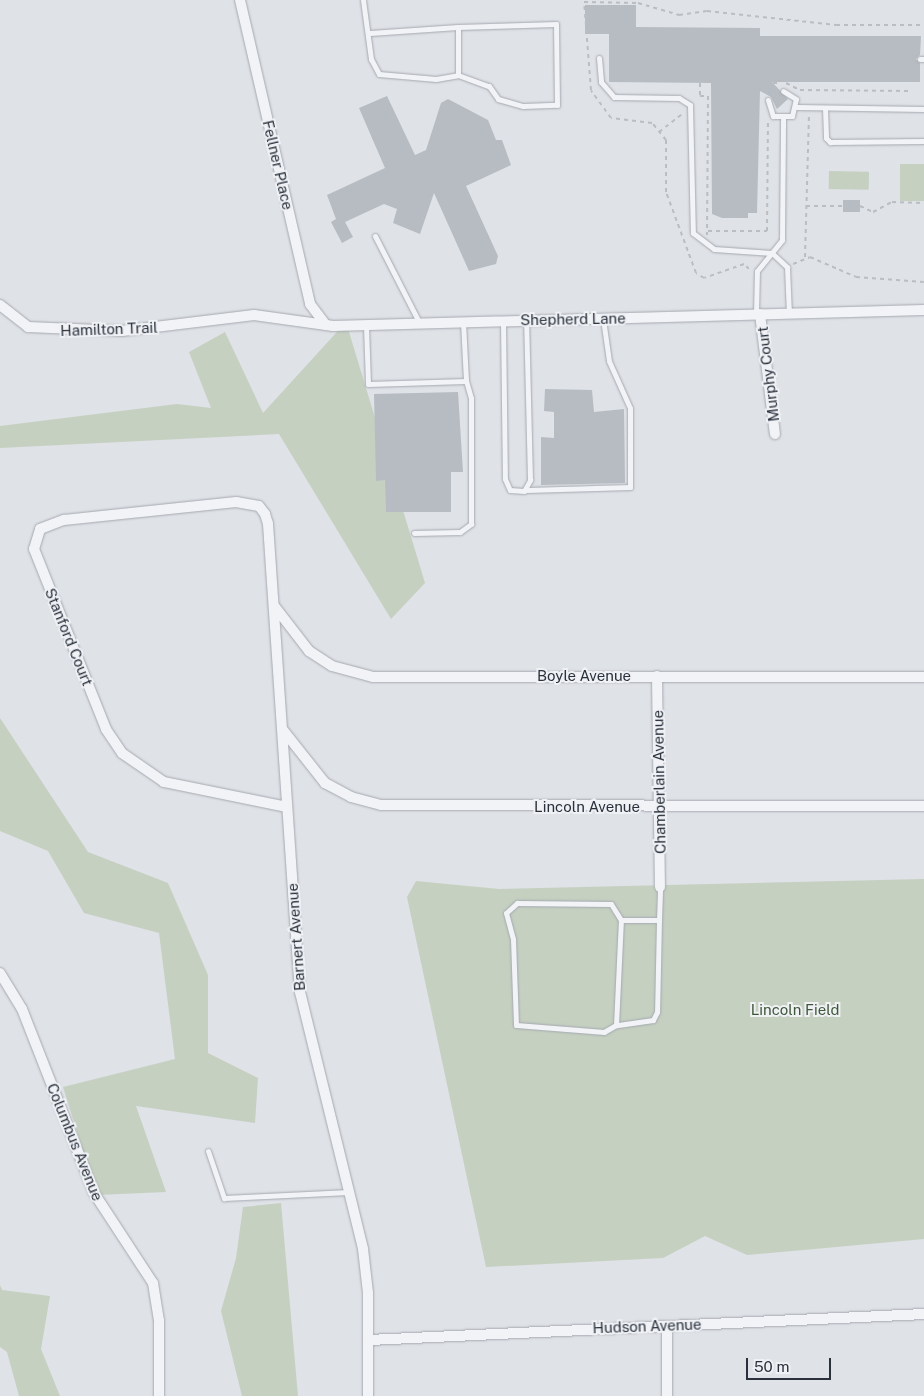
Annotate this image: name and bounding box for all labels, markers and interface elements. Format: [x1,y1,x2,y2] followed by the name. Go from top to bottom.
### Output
[259,118,297,212] street label: Fellner Place
[520,309,626,329] street label: Shepherd Lane
[60,318,158,340] street label: Hamilton Trail
[753,325,783,423] street label: Murphy Court
[41,585,97,689] street label: Stanford Court
[537,667,631,685] street label: Boyle Avenue
[649,710,669,854] street label: Chamberlain Avenue
[534,798,640,816] street label: Lincoln Avenue
[283,882,309,992] street label: Barnert Avenue
[751,1001,839,1019] park label: Lincoln Field
[43,1081,107,1203] street label: Columbus Avenue
[592,1315,702,1337] street label: Hudson Avenue
[749,1348,834,1380] scale bar
[754,1358,789,1375] text: 50 m

